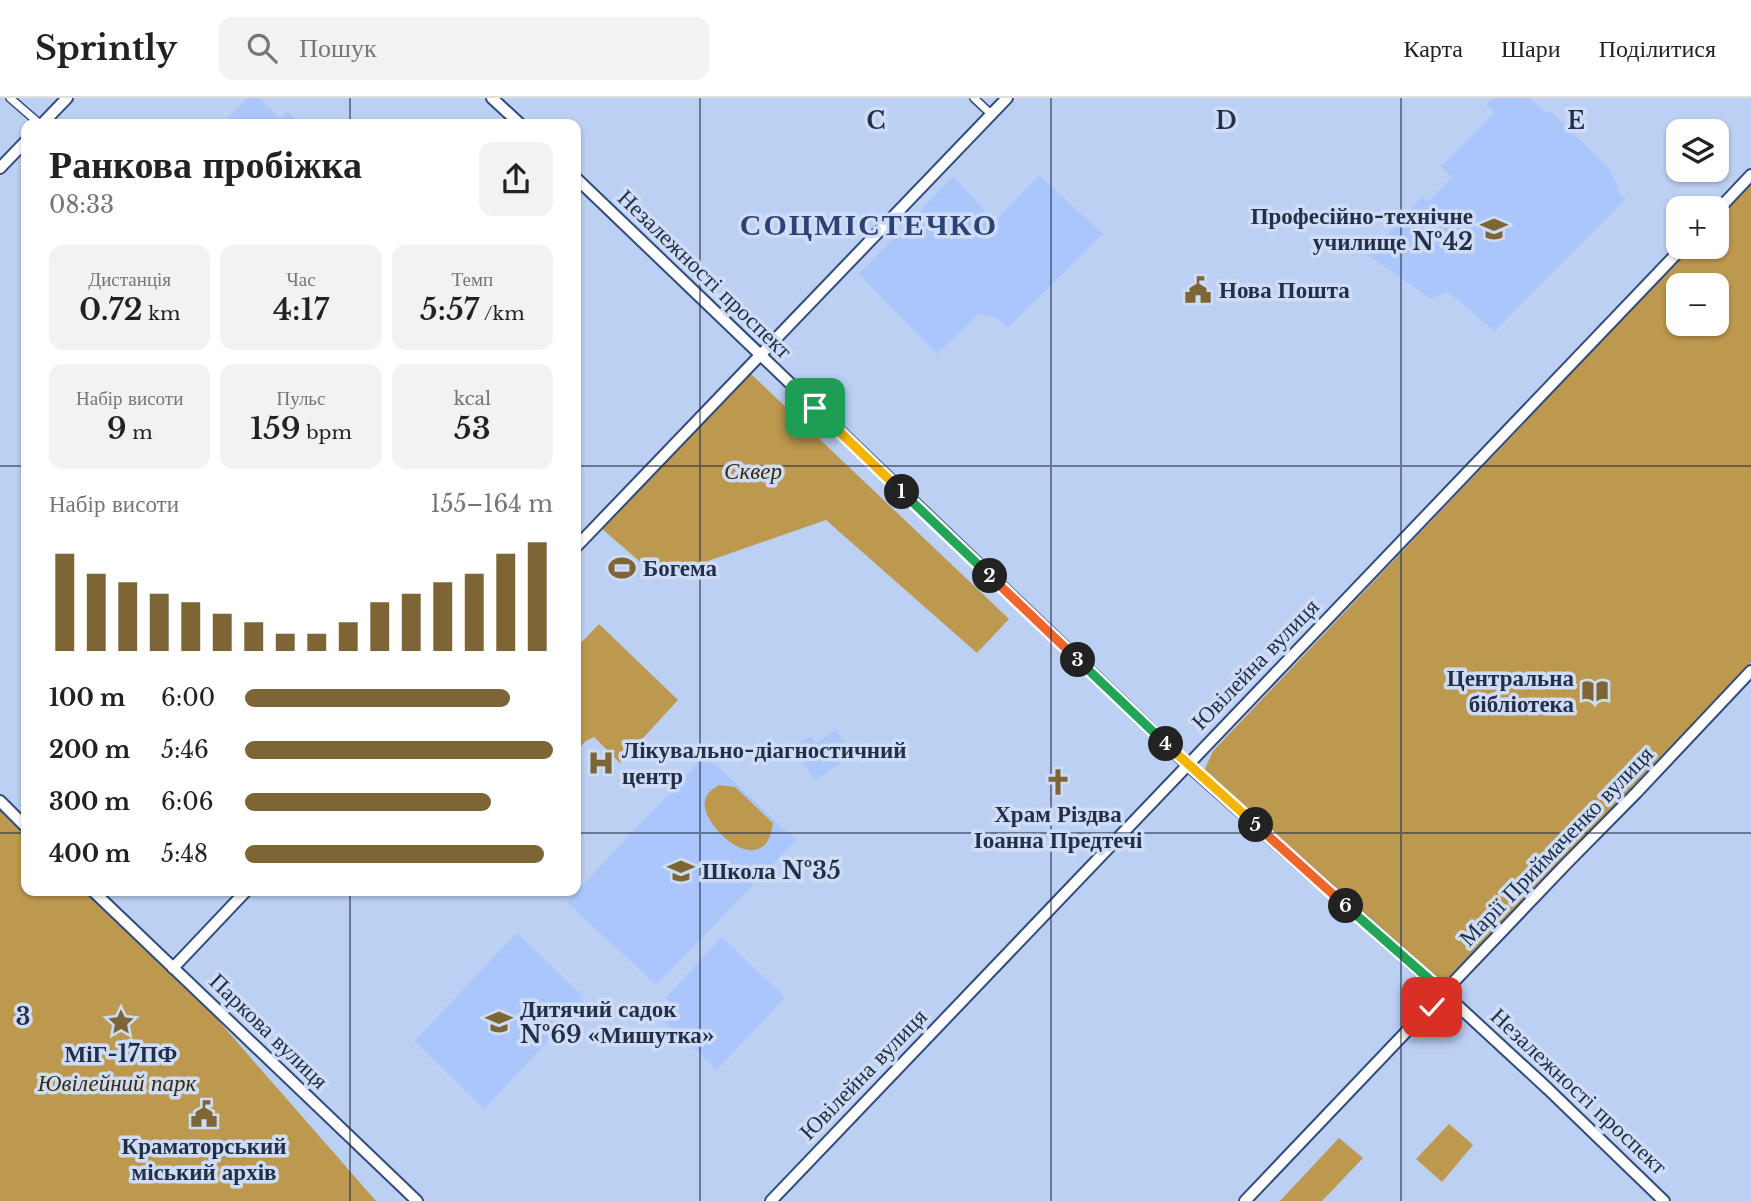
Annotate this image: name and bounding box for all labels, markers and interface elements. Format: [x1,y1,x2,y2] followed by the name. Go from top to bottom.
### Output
[219,17,709,80] search box
[35,28,177,69] text: Sprintly
[243,29,281,67] icon: search
[299,32,377,64] text: Пошук
[1403,34,1463,63] text: Карта
[1501,34,1561,63] text: Шари
[1599,34,1716,63] text: Поділитися
[867,107,885,135] text: C
[1215,107,1237,135] text: D
[1567,107,1585,135] text: E
[1666,119,1729,336] map controls
[1666,119,1729,182] button: layers
[49,141,362,188] text: Ранкова пробіжка
[479,142,553,216] button: share
[612,184,798,364] street label: Незалежності проспект
[49,191,114,219] text: 08:33
[1666,196,1729,259] button: +
[1251,202,1473,256] place label: Професійно-технічне училище №42
[740,206,998,243] district label: СОЦМІСТЕЧКО
[1479,214,1509,244] school or university icon: Професійно-технічне училище №42
[88,268,171,291] text: Дистанція
[286,268,316,291] text: Час
[452,268,493,291] text: Темп
[1666,273,1729,336] button: −
[1183,275,1213,305] public building icon: Нова Пошта
[1219,276,1350,304] place label: Нова Пошта
[79,291,143,328] text: 0.72
[273,291,329,328] text: 4:17
[420,291,479,328] text: 5:57
[143,302,180,325] text: km
[479,302,525,325] text: /km
[785,378,845,438] pin
[76,387,183,410] text: Набір висоти
[277,387,325,410] text: Пульс
[453,387,491,410] text: kcal
[796,389,834,427] icon: arrive
[107,410,127,447] text: 9
[250,410,301,447] text: 159
[454,410,491,447] text: 53
[127,421,153,444] text: m
[301,421,352,444] text: bpm
[724,457,782,485] park label: Сквер
[884,474,920,510] pin: 1
[897,480,906,503] text: 1
[49,490,179,518] text: Набір висоти
[430,490,553,518] text: 155–164 m
[607,553,637,583] sports icon: Богема
[643,554,718,582] place label: Богема
[972,559,1007,594] pin: 2
[983,564,996,587] text: 2
[1185,592,1325,735] street label: Ювілейна вулиця
[1060,642,1096,678] pin: 3
[1071,648,1084,671] text: 3
[1447,664,1574,718] place label: Центральна бібліотека
[1580,676,1610,706] library icon: Центральна бібліотека
[49,684,125,712] text: 100 m
[161,684,215,712] text: 6:00
[1148,726,1184,762] pin: 4
[1159,732,1172,755] text: 4
[49,736,130,764] text: 200 m
[161,736,209,764] text: 5:46
[622,736,907,790] place label: Лікувально-діагностичний центр
[1453,740,1659,952] street label: Марії Приймаченко вулиця
[586,748,616,778] hospital icon: Лікувально-діагностичний центр
[1043,767,1073,797] church icon: Храм Різдва Іоанна Предтечі
[49,788,130,816] text: 300 m
[161,788,214,816] text: 6:06
[974,800,1143,854] place label: Храм Різдва Іоанна Предтечі
[1238,808,1274,842] pin: 5
[1250,813,1261,836] text: 5
[49,840,131,868] text: 400 m
[161,840,208,868] text: 5:48
[666,856,696,886] school or university icon: Школа №35
[702,857,841,885] place label: Школа №35
[1328,888,1364,924] pin: 6
[1339,894,1352,917] text: 6
[204,967,335,1095] street label: Паркова вулиця
[1402,977,1462,1037] pin
[1413,988,1451,1026] icon: check
[520,995,715,1049] place label: Дитячий садок №69 «Мишутка»
[793,1002,933,1145] street label: Ювілейна вулиця
[1485,1002,1673,1180] street label: Незалежності проспект
[16,1003,30,1031] text: 3
[106,1007,136,1037] place icon: МіГ-17ПФ
[484,1007,514,1037] school or university icon: Дитячий садок №69 «Мишутка»
[65,1040,177,1068] place label: МіГ-17ПФ
[37,1069,196,1097] park label: Ювілейний парк
[189,1099,219,1129] public building icon: Краматорський міський архів
[122,1132,286,1186] place label: Краматорський міський архів

